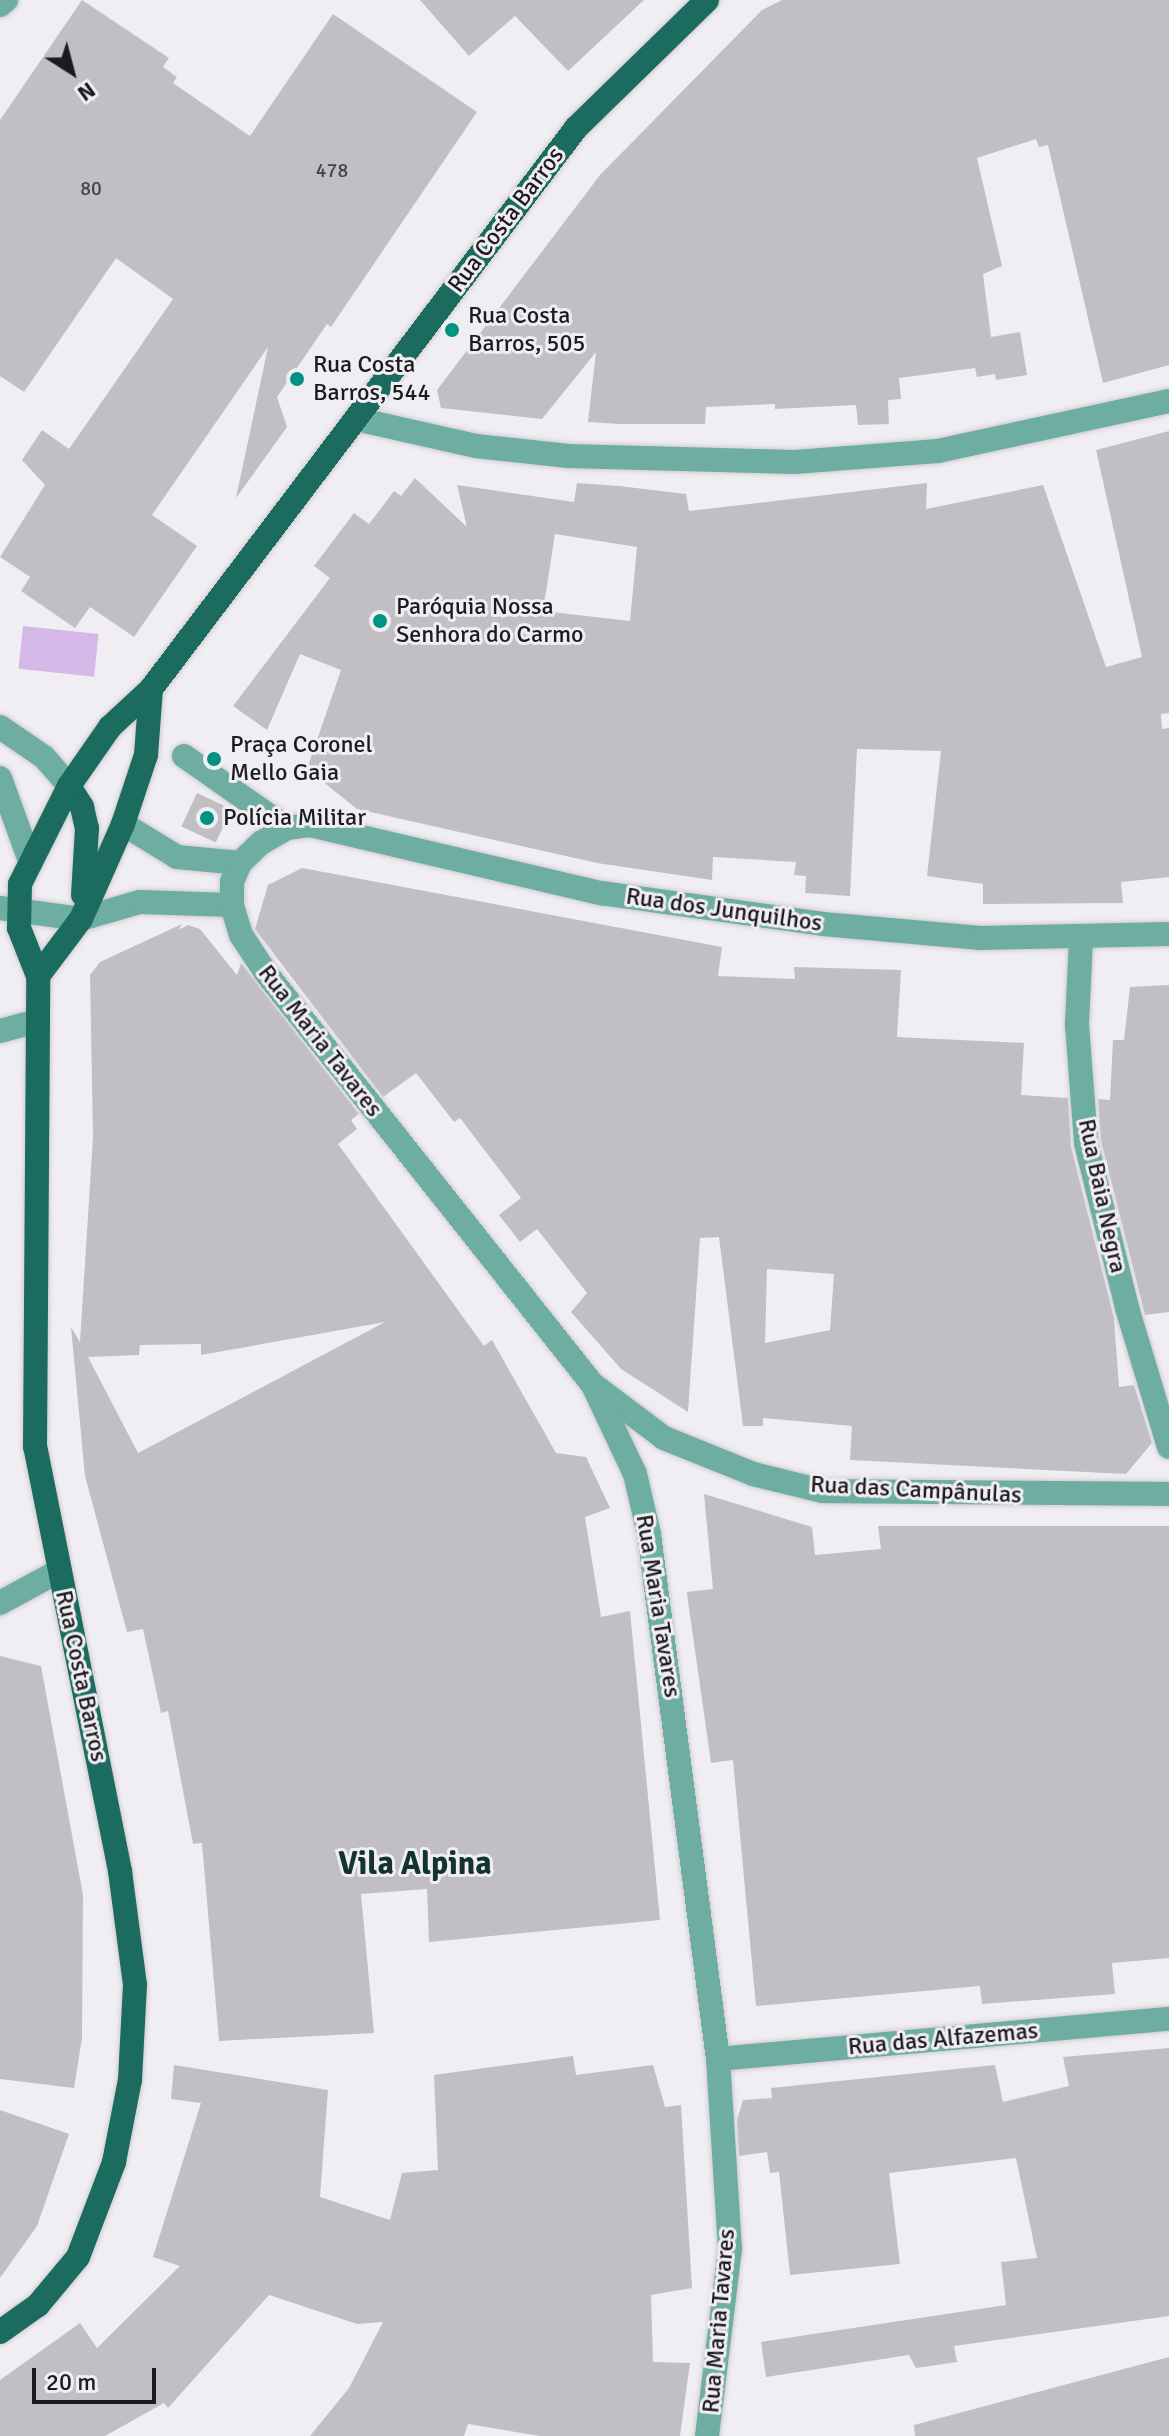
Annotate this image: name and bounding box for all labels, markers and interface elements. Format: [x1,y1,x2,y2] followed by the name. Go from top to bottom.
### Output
[32,32,112,112] north arrow
[72,76,101,107] text: N
[442,142,570,298] street label: Rua Costa Barros
[316,158,348,182] house number: 478
[80,176,102,200] house number: 80
[468,302,585,358] place label: Rua Costa Barros, 505
[443,321,461,339] marker: Rua Costa Barros, 505
[313,351,430,407] place label: Rua Costa Barros, 544
[288,370,306,388] marker: Rua Costa Barros, 544
[396,593,584,649] place label: Paróquia Nossa Senhora do Carmo
[371,612,389,630] marker: Paróquia Nossa Senhora do Carmo
[230,731,373,787] place label: Praça Coronel Mello Gaia
[205,750,223,768] marker: Praça Coronel Mello Gaia
[223,804,366,832] place label: Polícia Militar
[198,809,216,827] marker: Polícia Militar
[624,882,824,938] street label: Rua dos Junquilhos
[252,959,388,1123] street label: Rua Maria Tavares
[1072,1116,1132,1276] street label: Rua Baia Negra
[810,1470,1022,1510] street label: Rua das Campânulas
[629,1512,687,1700] street label: Rua Maria Tavares
[49,1588,113,1764] street label: Rua Costa Barros
[338,1845,492,1883] district label: Vila Alpina
[847,2016,1039,2062] street label: Rua das Alfazemas
[697,2228,741,2414] street label: Rua Maria Tavares
[36,2352,160,2402] scale bar
[46,2367,96,2397] text: 20 m

